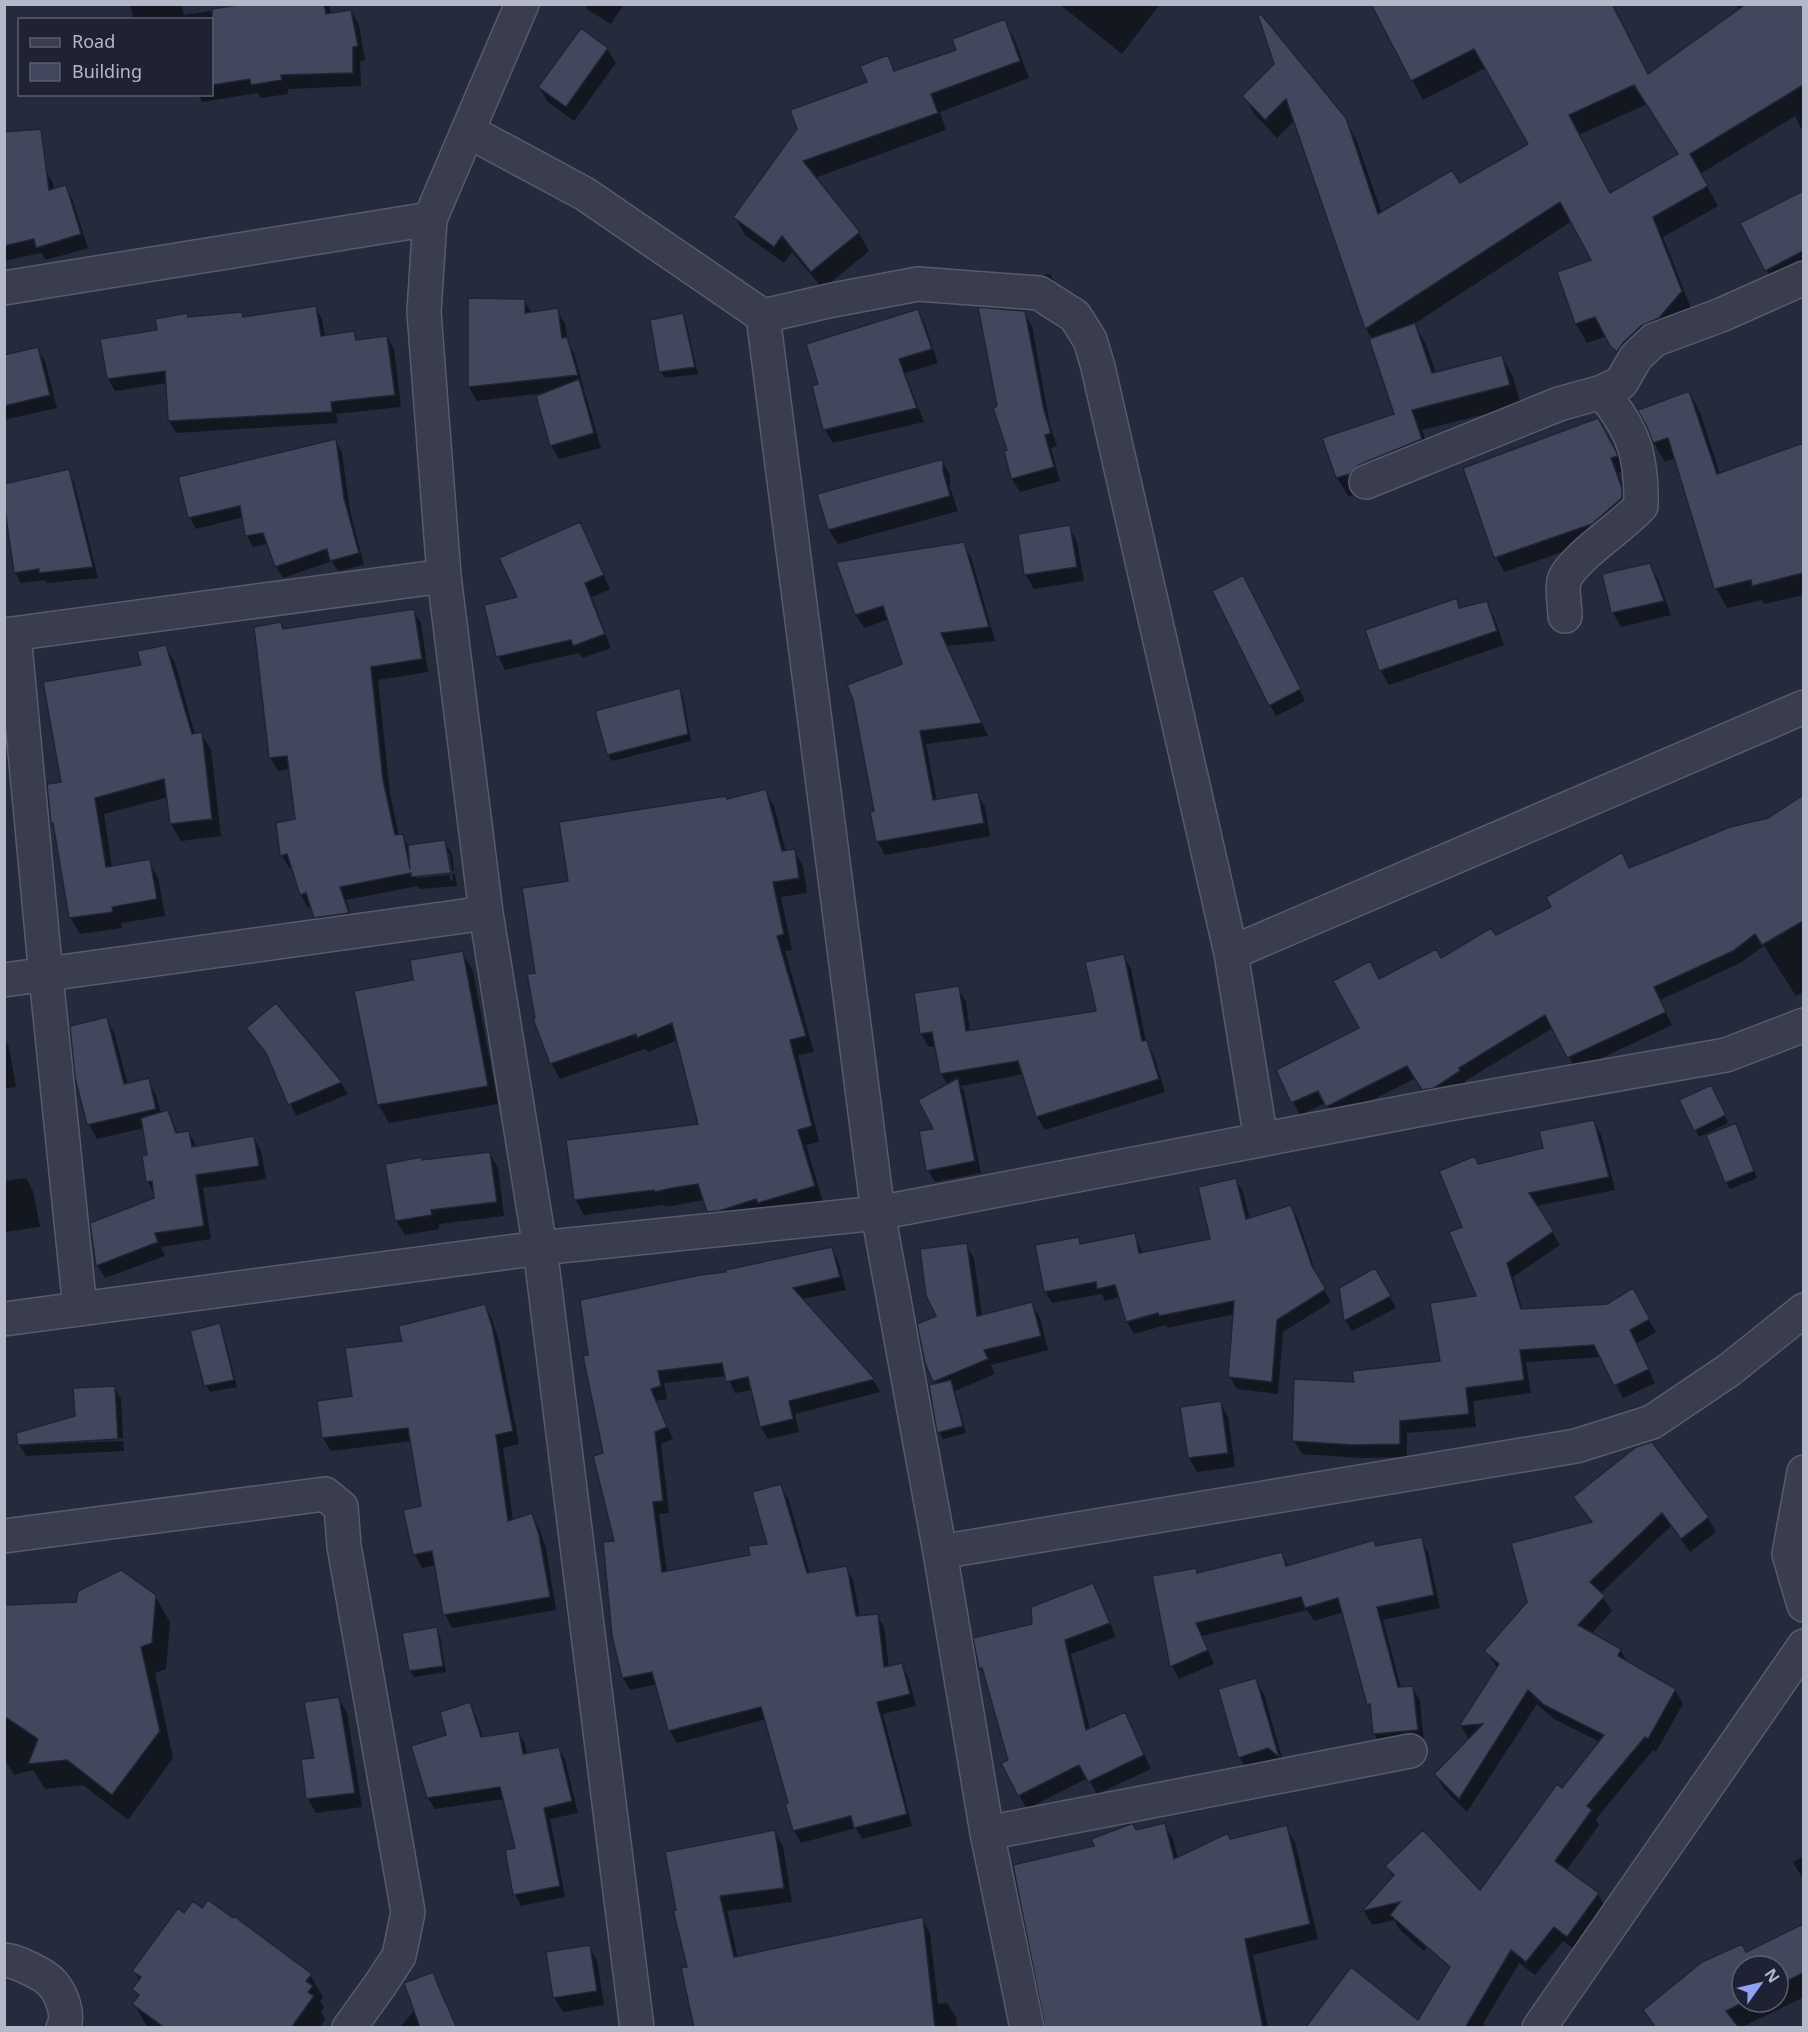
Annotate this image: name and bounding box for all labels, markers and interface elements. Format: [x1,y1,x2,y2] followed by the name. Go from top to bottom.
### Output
[18,18,213,96] legend
[72,29,115,53] text: Road
[72,59,142,83] text: Building
[1730,1954,1790,2014] north arrow
[1760,1964,1785,1987] text: N

